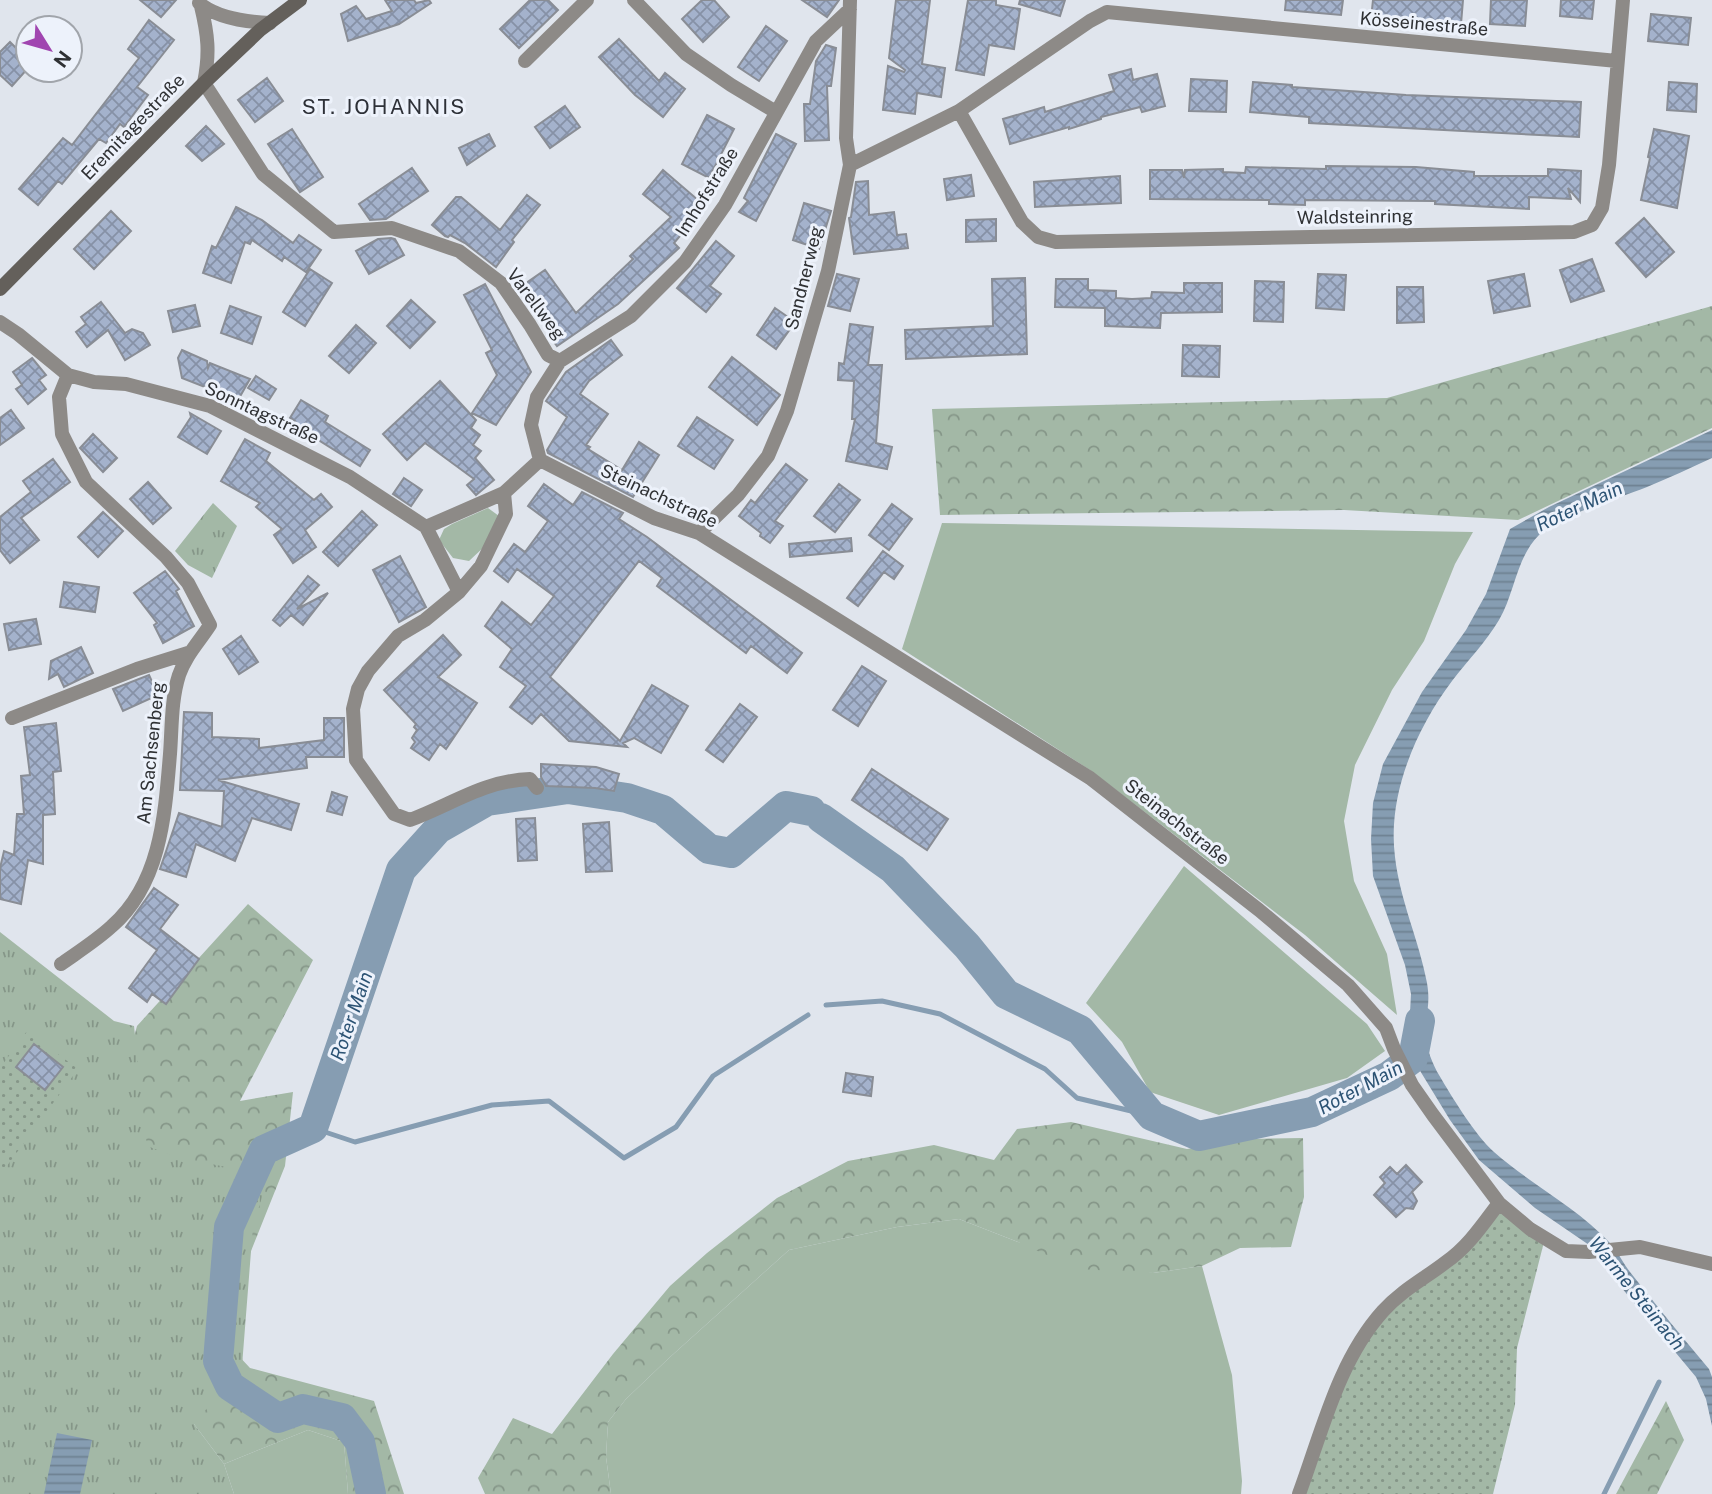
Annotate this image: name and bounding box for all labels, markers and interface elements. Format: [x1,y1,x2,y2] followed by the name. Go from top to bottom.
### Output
[1359,7,1489,40] street label: Kösseinestraße
[14,14,84,84] north arrow
[49,47,76,72] text: N
[77,69,189,184] street label: Eremitagestraße
[302,94,466,119] district label: ST. JOHANNIS
[671,143,742,240] street label: Imhofstraße
[1297,205,1413,228] street label: Waldsteinring
[780,224,827,332] street label: Sandnerweg
[503,264,570,343] street label: Varellweg
[202,377,323,448] street label: Sonntagstraße
[597,459,721,532] street label: Steinachstraße
[1532,476,1626,536] water label: Roter Main
[133,681,168,825] street label: Am Sachsenberg
[1121,774,1234,869] street label: Steinachstraße
[326,969,376,1063] water label: Roter Main
[1314,1056,1406,1118] water label: Roter Main
[1585,1232,1689,1354] water label: Warme Steinach

